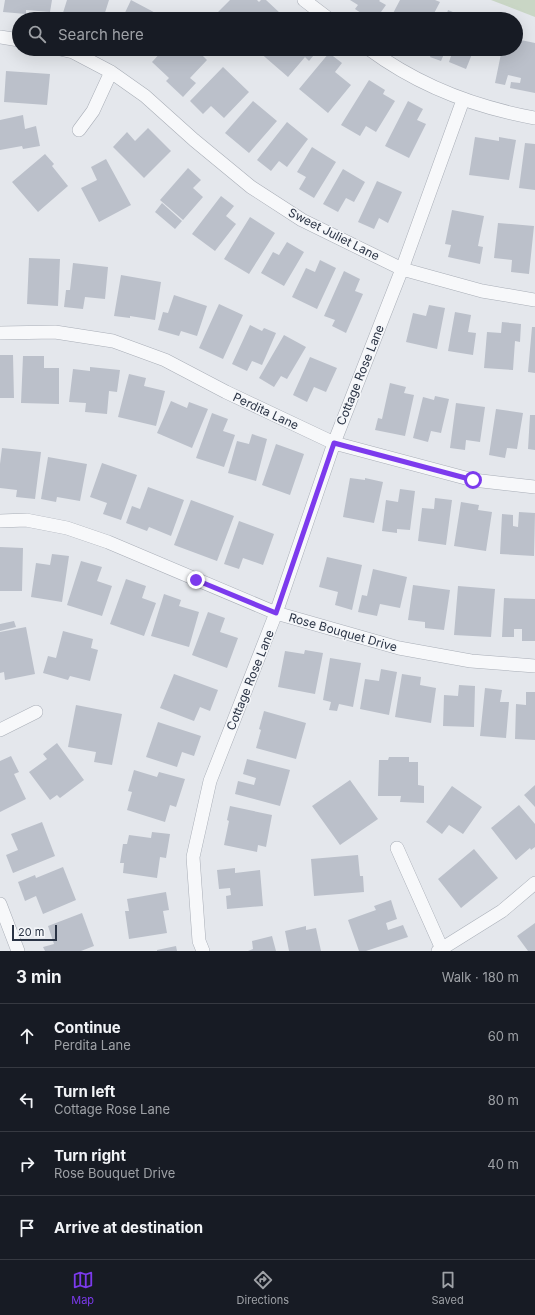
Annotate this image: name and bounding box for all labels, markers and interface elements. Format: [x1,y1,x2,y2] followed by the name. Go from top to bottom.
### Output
[12,12,523,56] search box
[26,23,48,45] icon: search
[58,25,144,44] text: Search here
[286,205,382,263] street label: Sweet Juliet Lane
[333,323,387,427] street label: Cottage Rose Lane
[231,389,301,433] street label: Perdita Lane
[464,471,482,489] route start
[187,571,205,589] route end
[287,609,399,655] street label: Rose Bouquet Drive
[223,628,277,732] street label: Cottage Rose Lane
[12,923,57,942] scale bar
[18,925,44,939] text: 20 m
[16,967,62,987] text: 3 min
[442,969,519,985] text: Walk · 180 m
[54,1018,121,1037] text: Continue
[16,1025,38,1047] icon: ahead
[488,1028,519,1044] text: 60 m
[54,1037,131,1053] text: Perdita Lane
[54,1082,115,1101] text: Turn left
[16,1089,38,1111] icon: left
[488,1092,519,1108] text: 80 m
[54,1101,170,1117] text: Cottage Rose Lane
[54,1146,126,1165] text: Turn right
[16,1153,38,1175] icon: right
[487,1156,519,1172] text: 40 m
[54,1165,175,1181] text: Rose Bouquet Drive
[16,1217,38,1239] icon: arrive
[54,1218,203,1237] text: Arrive at destination
[71,1269,94,1307] tab: Map
[237,1269,289,1307] tab: Directions
[432,1269,464,1307] tab: Saved

